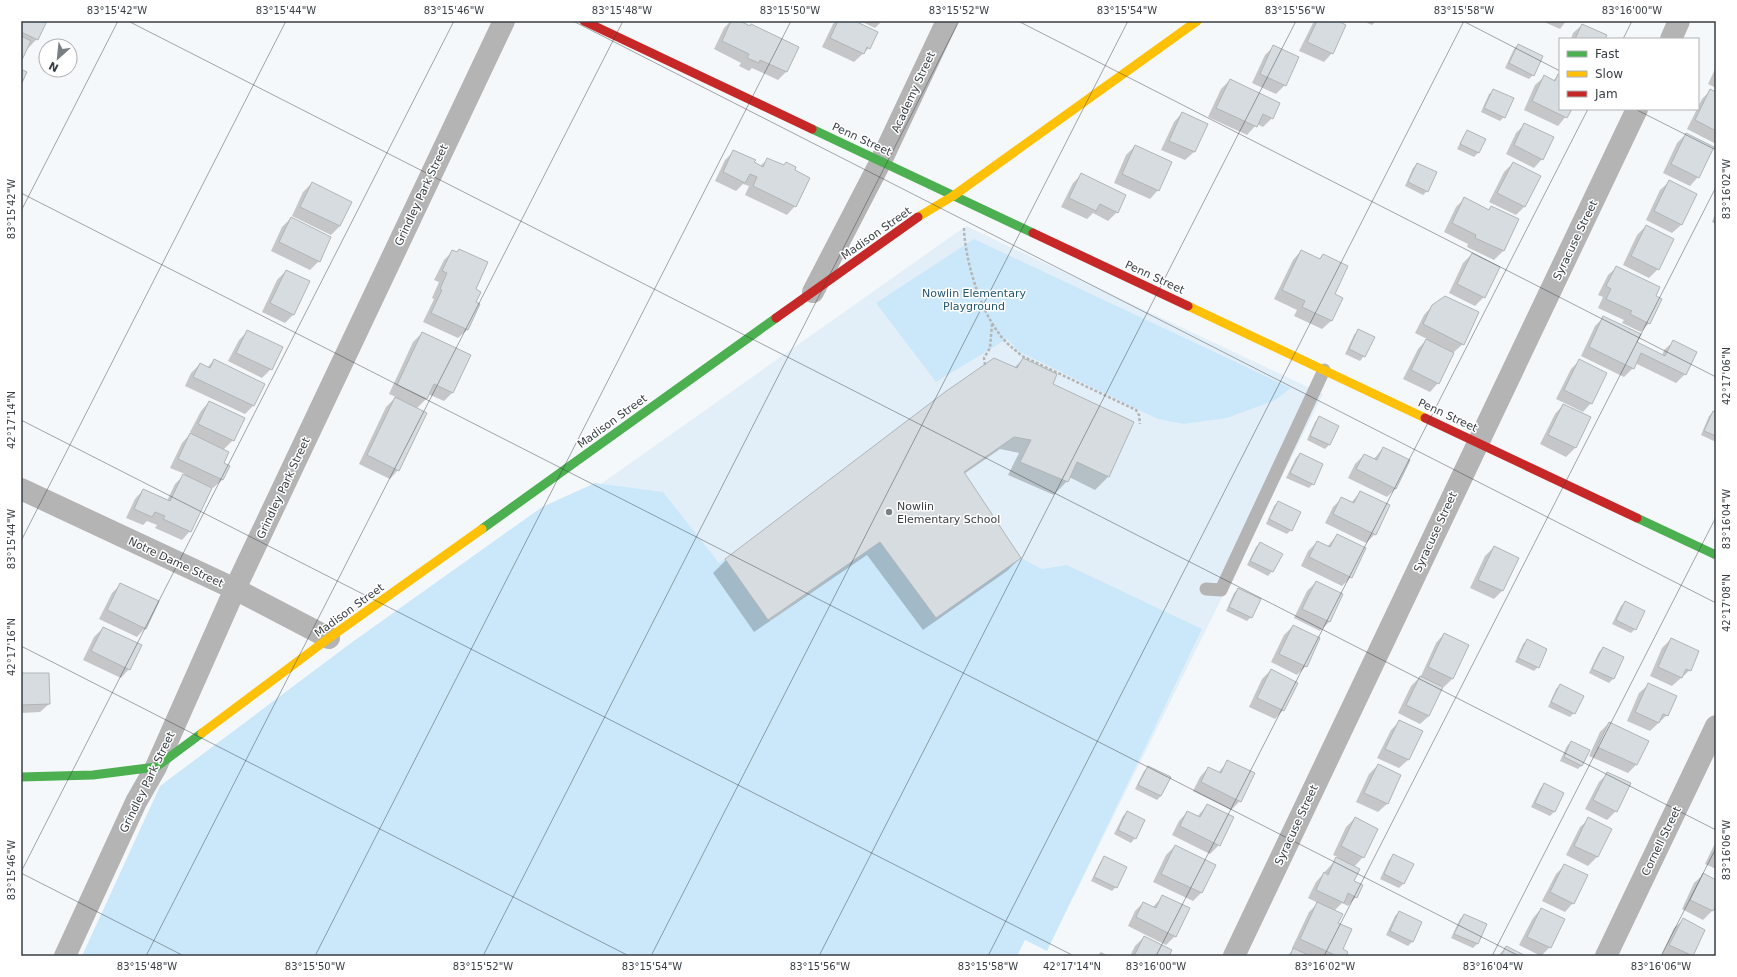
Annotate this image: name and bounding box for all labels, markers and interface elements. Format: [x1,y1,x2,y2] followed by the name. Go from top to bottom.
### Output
[87,5,147,16] text: 83°15'42"W
[256,5,316,16] text: 83°15'44"W
[424,5,484,16] text: 83°15'46"W
[592,5,652,16] text: 83°15'48"W
[760,5,820,16] text: 83°15'50"W
[929,5,989,16] text: 83°15'52"W
[1097,5,1157,16] text: 83°15'54"W
[1265,5,1325,16] text: 83°15'56"W
[1434,5,1494,16] text: 83°15'58"W
[1602,5,1662,16] text: 83°16'00"W
[38,38,78,78] north arrow
[1559,38,1699,110] legend
[1595,47,1619,61] text: Fast
[889,49,938,135] street label: Academy Street
[47,59,61,74] text: N
[1595,67,1623,81] text: Slow
[1594,87,1618,101] text: Jam
[830,120,894,159] street label: Penn Street
[392,142,451,248] street label: Grindley Park Street
[1721,159,1732,219] text: 83°16'02"W
[6,179,17,239] text: 83°15'42"W
[1550,198,1601,282] street label: Syracuse Street
[839,204,914,262] street label: Madison Street
[1123,258,1187,297] street label: Penn Street
[922,287,1026,313] park label: Nowlin Elementary Playground
[1721,347,1732,405] text: 42°17'06"N
[6,391,17,449] text: 42°17'14"N
[575,391,650,451] street label: Madison Street
[1416,396,1480,435] street label: Penn Street
[254,435,313,541] street label: Grindley Park Street
[1411,489,1460,574] street label: Syracuse Street
[1721,489,1732,549] text: 83°16'04"W
[897,500,1000,526] place label: Nowlin Elementary School
[884,507,894,517] marker: Nowlin Elementary School
[6,509,17,569] text: 83°15'44"W
[126,535,226,590] street label: Notre Dame Street
[1721,574,1732,632] text: 42°17'08"N
[312,580,387,640] street label: Madison Street
[6,618,17,676] text: 42°17'16"N
[117,729,178,835] street label: Grindley Park Street
[1272,782,1321,867] street label: Syracuse Street
[1639,804,1684,878] street label: Cornell Street
[1721,820,1732,880] text: 83°16'06"W
[6,840,17,900] text: 83°15'46"W
[117,961,177,972] text: 83°15'48"W
[285,961,345,972] text: 83°15'50"W
[453,961,513,972] text: 83°15'52"W
[622,961,682,972] text: 83°15'54"W
[790,961,850,972] text: 83°15'56"W
[958,961,1018,972] text: 83°15'58"W
[1043,961,1101,972] text: 42°17'14"N
[1126,961,1186,972] text: 83°16'00"W
[1295,961,1355,972] text: 83°16'02"W
[1463,961,1523,972] text: 83°16'04"W
[1631,961,1691,972] text: 83°16'06"W

